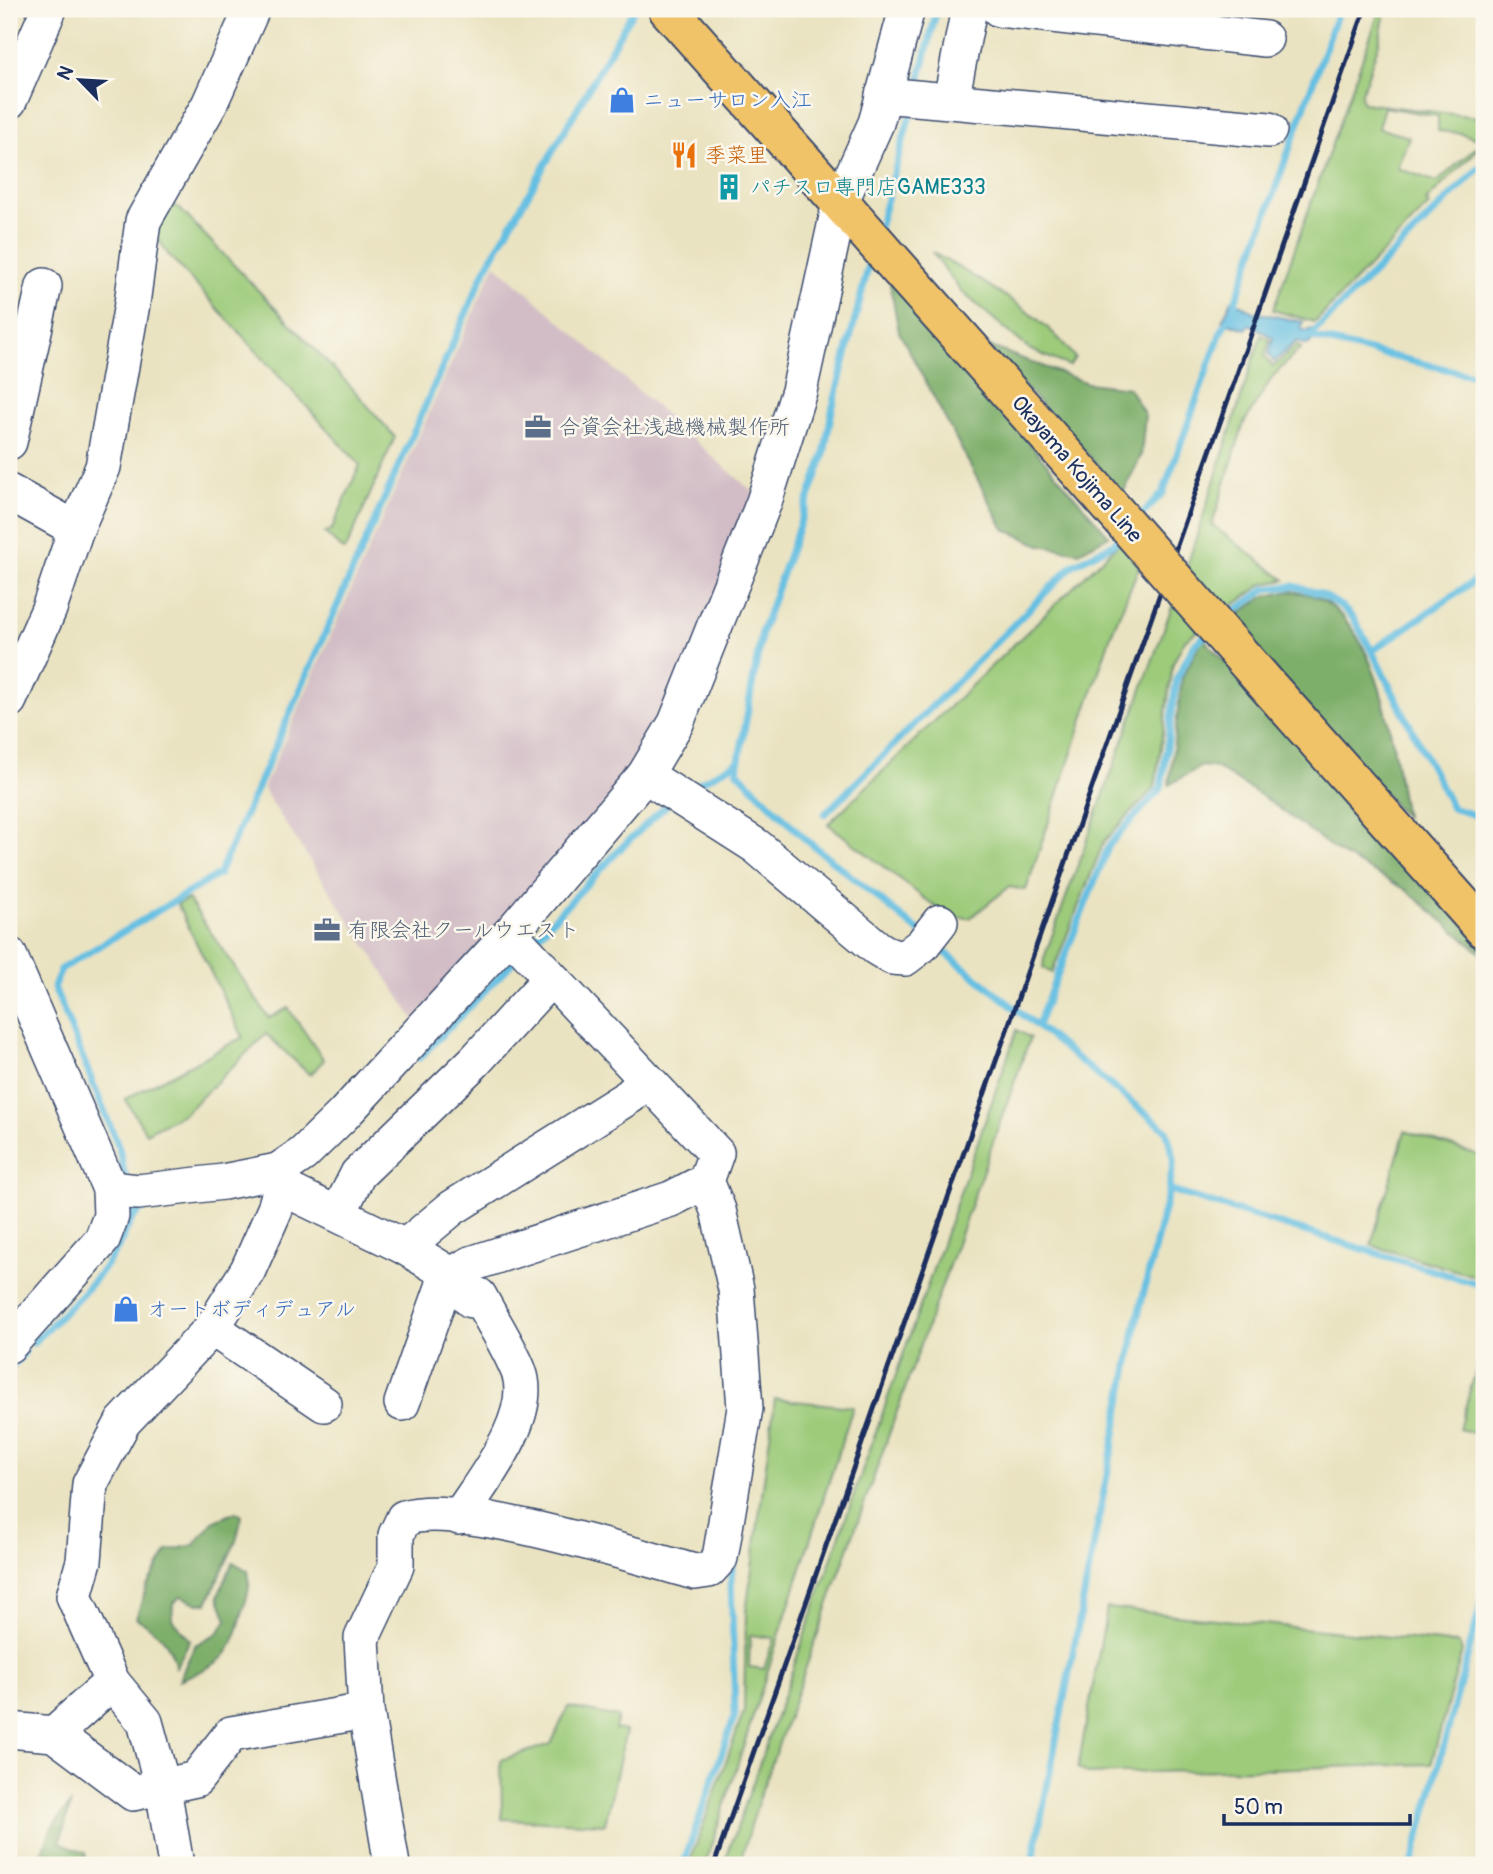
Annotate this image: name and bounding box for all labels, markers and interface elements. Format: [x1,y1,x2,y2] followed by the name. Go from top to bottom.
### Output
[46,46,116,116] north arrow
[52,62,79,84] text: N
[607,85,637,115] shop icon: ニューサロン入江
[643,87,812,114] place label: ニューサロン入江
[669,140,699,170] restaurant icon: 季菜里
[705,142,768,169] place label: 季菜里
[714,172,744,202] building icon: パチスロ専門店GAME333
[750,174,986,201] place label: パチスロ専門店GAME333
[1005,390,1148,549] street label: Okayama Kojima Line
[523,412,553,442] office icon: 合資会社浅越機械製作所
[559,414,790,441] place label: 合資会社浅越機械製作所
[312,915,342,945] office icon: 有限会社クールウエスト
[348,917,579,944] place label: 有限会社クールウエスト
[111,1294,141,1324] shop icon: オートボディデュアル
[147,1296,356,1323] place label: オートボディデュアル
[1224,1783,1409,1827] scale bar
[1234,1794,1283,1821] text: 50 m

